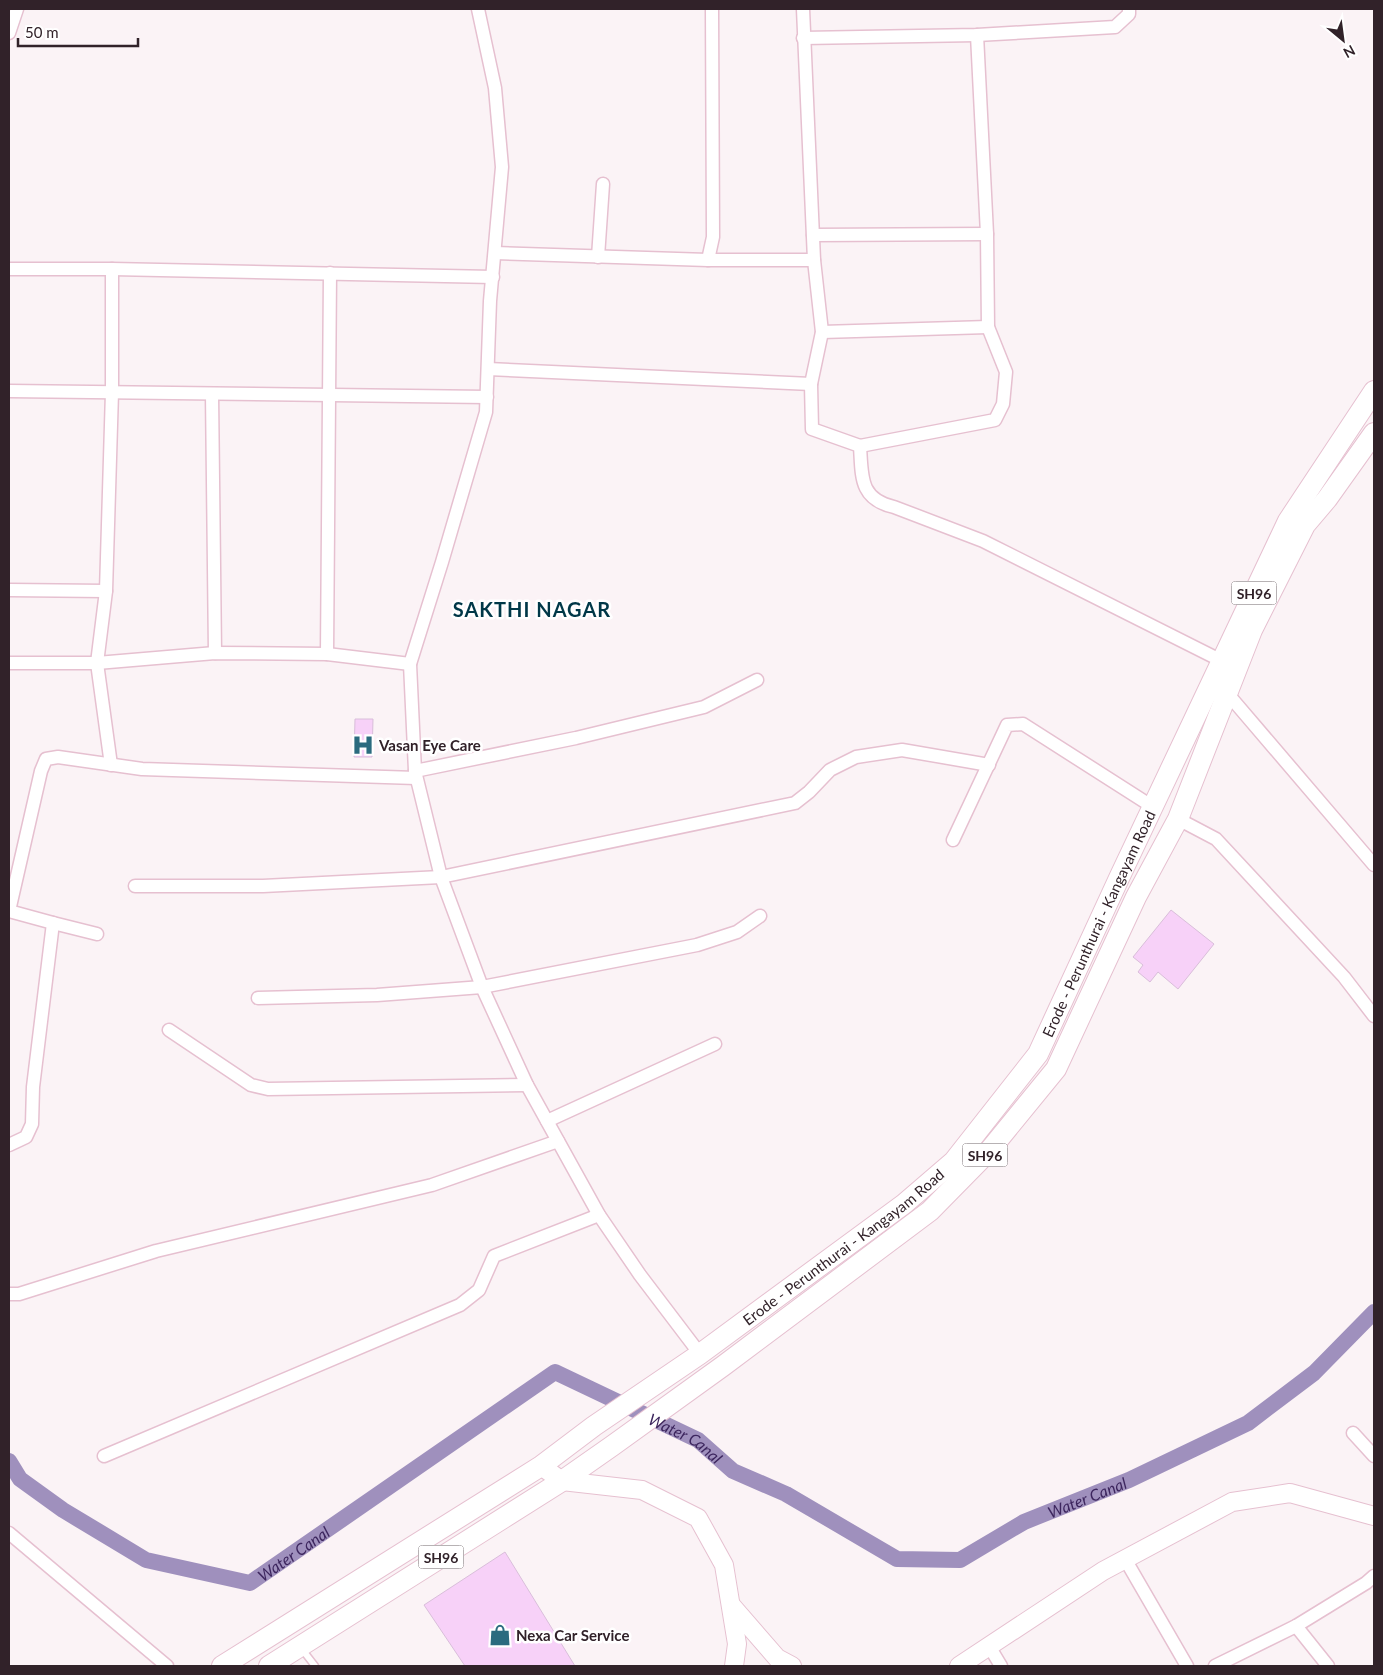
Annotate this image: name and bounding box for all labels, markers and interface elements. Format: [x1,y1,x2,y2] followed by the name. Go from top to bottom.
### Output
[18,15,138,47] scale bar
[1318,15,1368,65] north arrow
[25,23,59,41] text: 50 m
[1341,42,1358,62] text: N
[1232,582,1276,604] road number: SH96
[453,597,611,621] district label: SAKTHI NAGAR
[350,732,376,758] hospital icon: Vasan Eye Care
[378,736,481,754] place label: Vasan Eye Care
[1038,807,1159,1040] street label: Erode - Perunthurai - Kangayam Road
[962,1144,1008,1166] road number: SH96
[739,1165,947,1329] street label: Erode - Perunthurai - Kangayam Road
[646,1409,727,1467] water label: Water Canal
[1045,1472,1129,1521] water label: Water Canal
[254,1521,333,1585] water label: Water Canal
[418,1545,464,1568] road number: SH96
[487,1622,513,1648] shop icon: Nexa Car Service
[516,1626,629,1644] place label: Nexa Car Service

